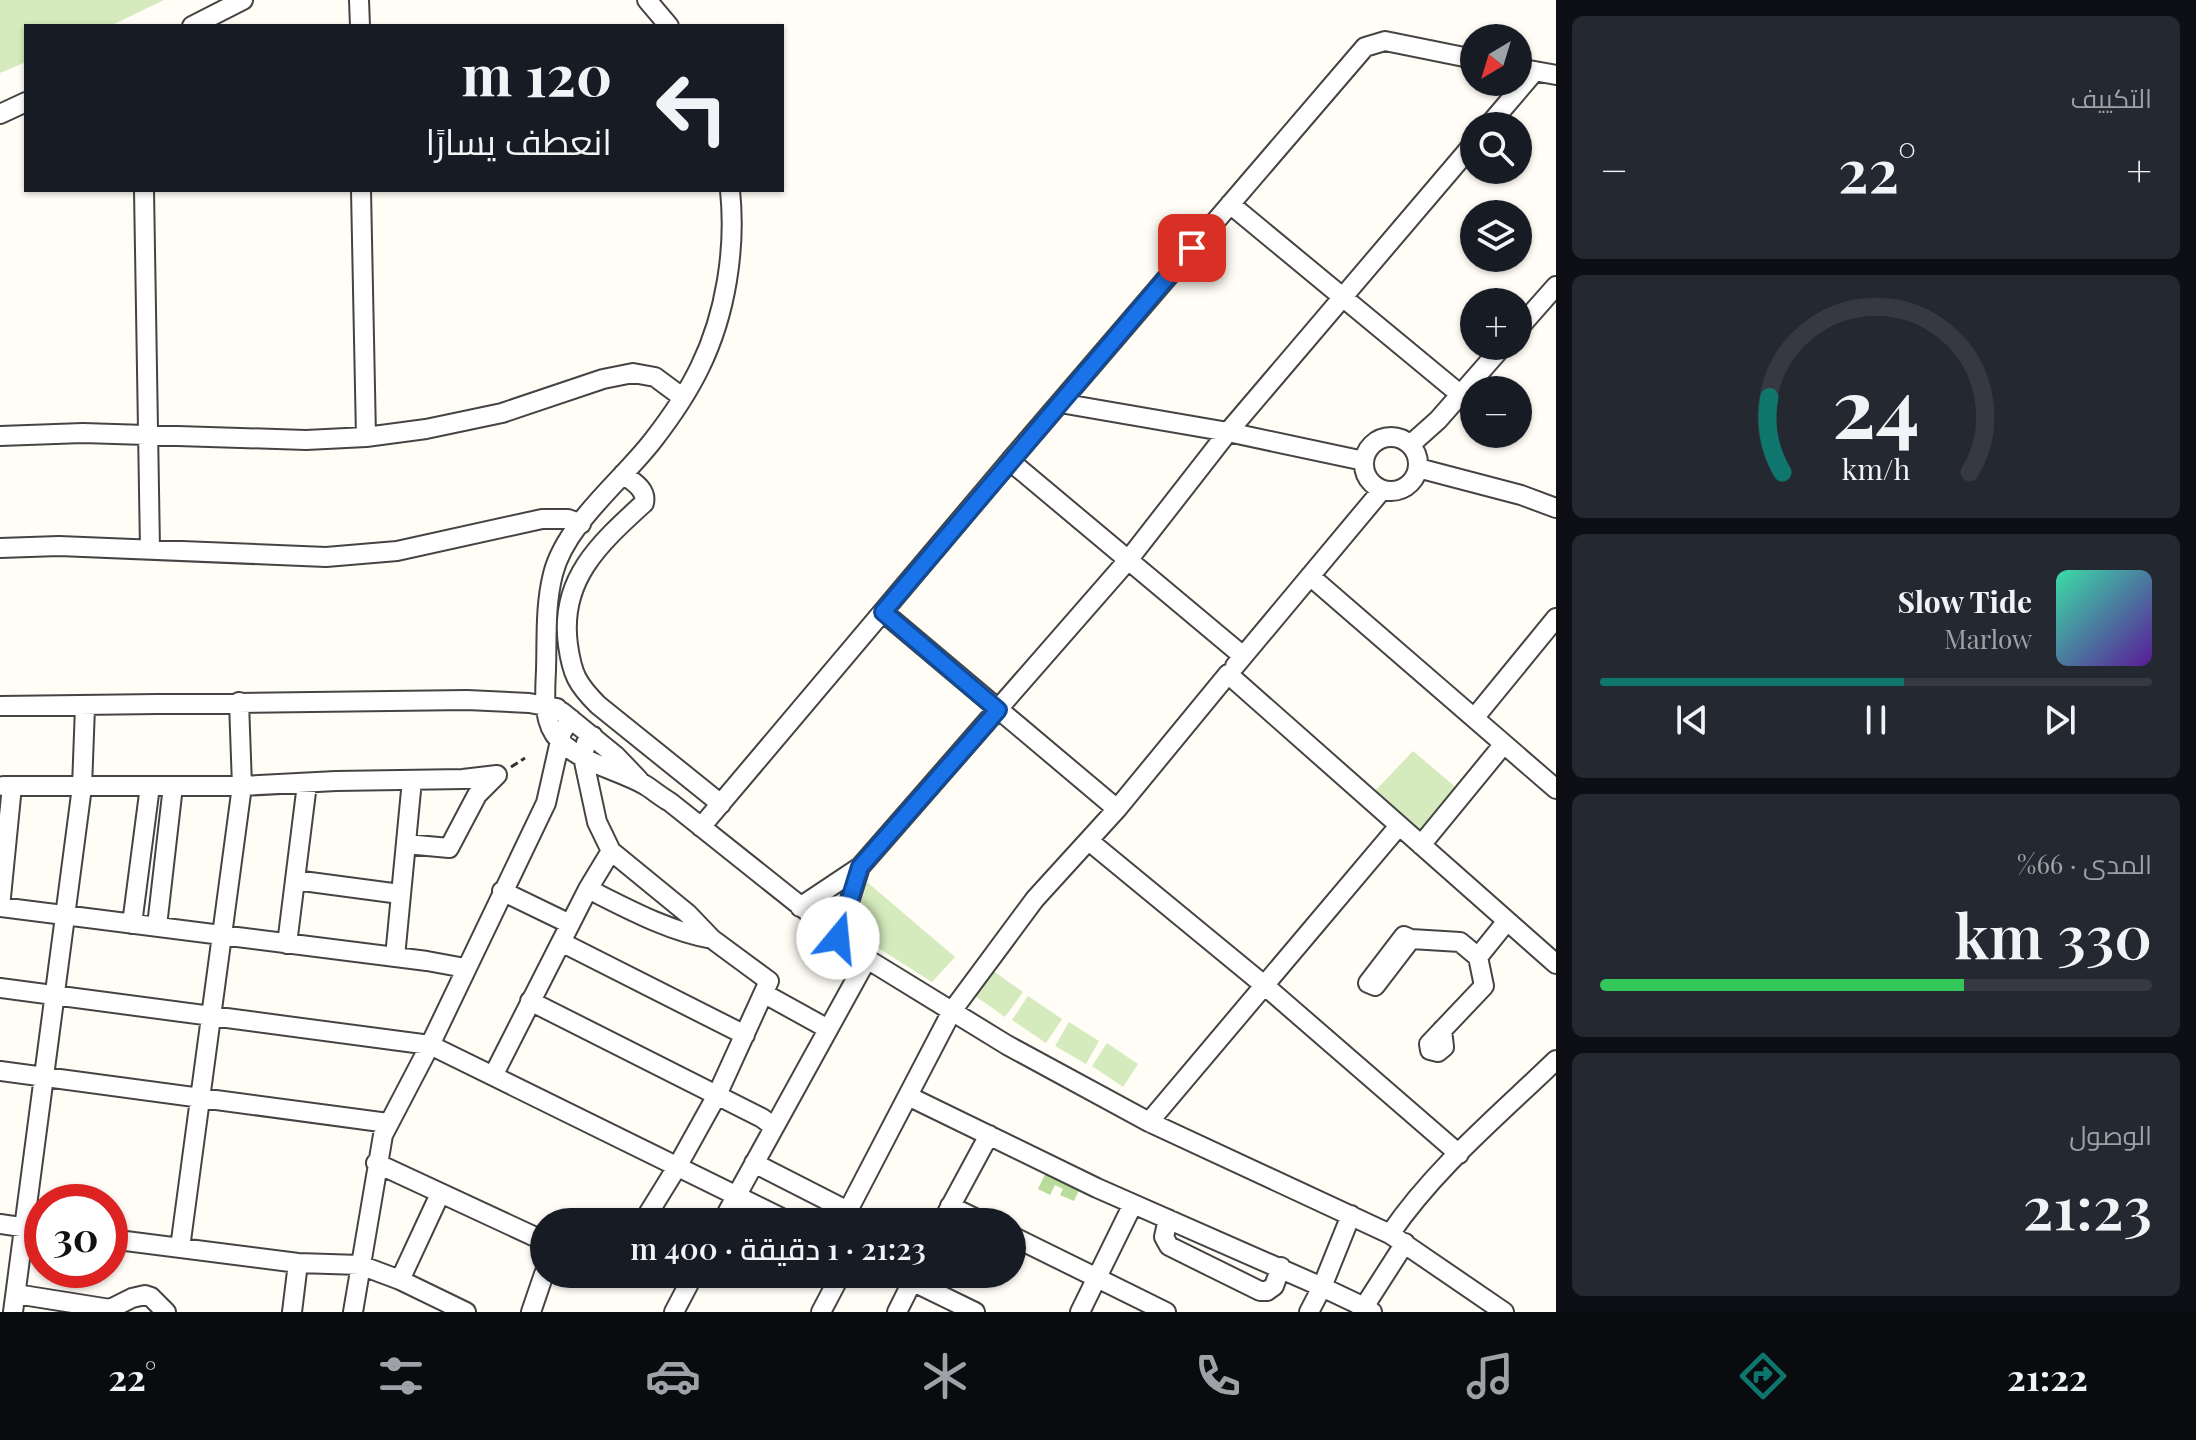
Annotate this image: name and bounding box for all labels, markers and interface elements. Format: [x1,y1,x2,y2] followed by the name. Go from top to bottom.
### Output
[1460,24,1532,96] north arrow
[1460,24,1532,448] map controls
[461,36,612,111] text: 120 m
[640,56,744,160] icon: left
[2070,80,2152,115] text: التكييف
[1460,112,1532,184] button: search
[426,116,612,164] text: انعطف يسارًا
[1838,128,1917,208] text: 22°
[1600,139,1628,198] text: −
[2126,139,2152,198] text: +
[1460,200,1532,272] button: layers
[1158,214,1226,282] pin
[1170,226,1214,270] icon: arrive
[1460,288,1532,360] button: +
[1832,348,1920,459] text: 24
[1460,376,1532,448] button: −
[1842,449,1910,487] text: km/h
[1897,581,2032,621] text: Slow Tide
[1944,621,2032,656] text: Marlow
[1670,698,1714,742] icon: previous
[1854,698,1898,742] icon: pause
[2038,698,2082,742] icon: next
[2017,846,2152,881] text: المدى · 66%
[1954,894,2152,974] text: 330 km
[796,896,880,980] position arrow
[2069,1117,2152,1152] text: الوصول
[2023,1165,2152,1245] text: 21:23
[24,1184,128,1288] speed limit sign: 30
[630,1228,926,1268] text: 21:23 · 1 دقيقة · 400 m
[373,1348,429,1404] icon: filters
[645,1348,701,1404] icon: car
[917,1348,973,1404] icon: climate
[1190,1348,1246,1404] icon: phone
[1462,1348,1518,1404] icon: music
[1735,1348,1791,1404] icon: directions
[108,1352,156,1400] text: 22°
[2007,1352,2088,1400] text: 21:22

